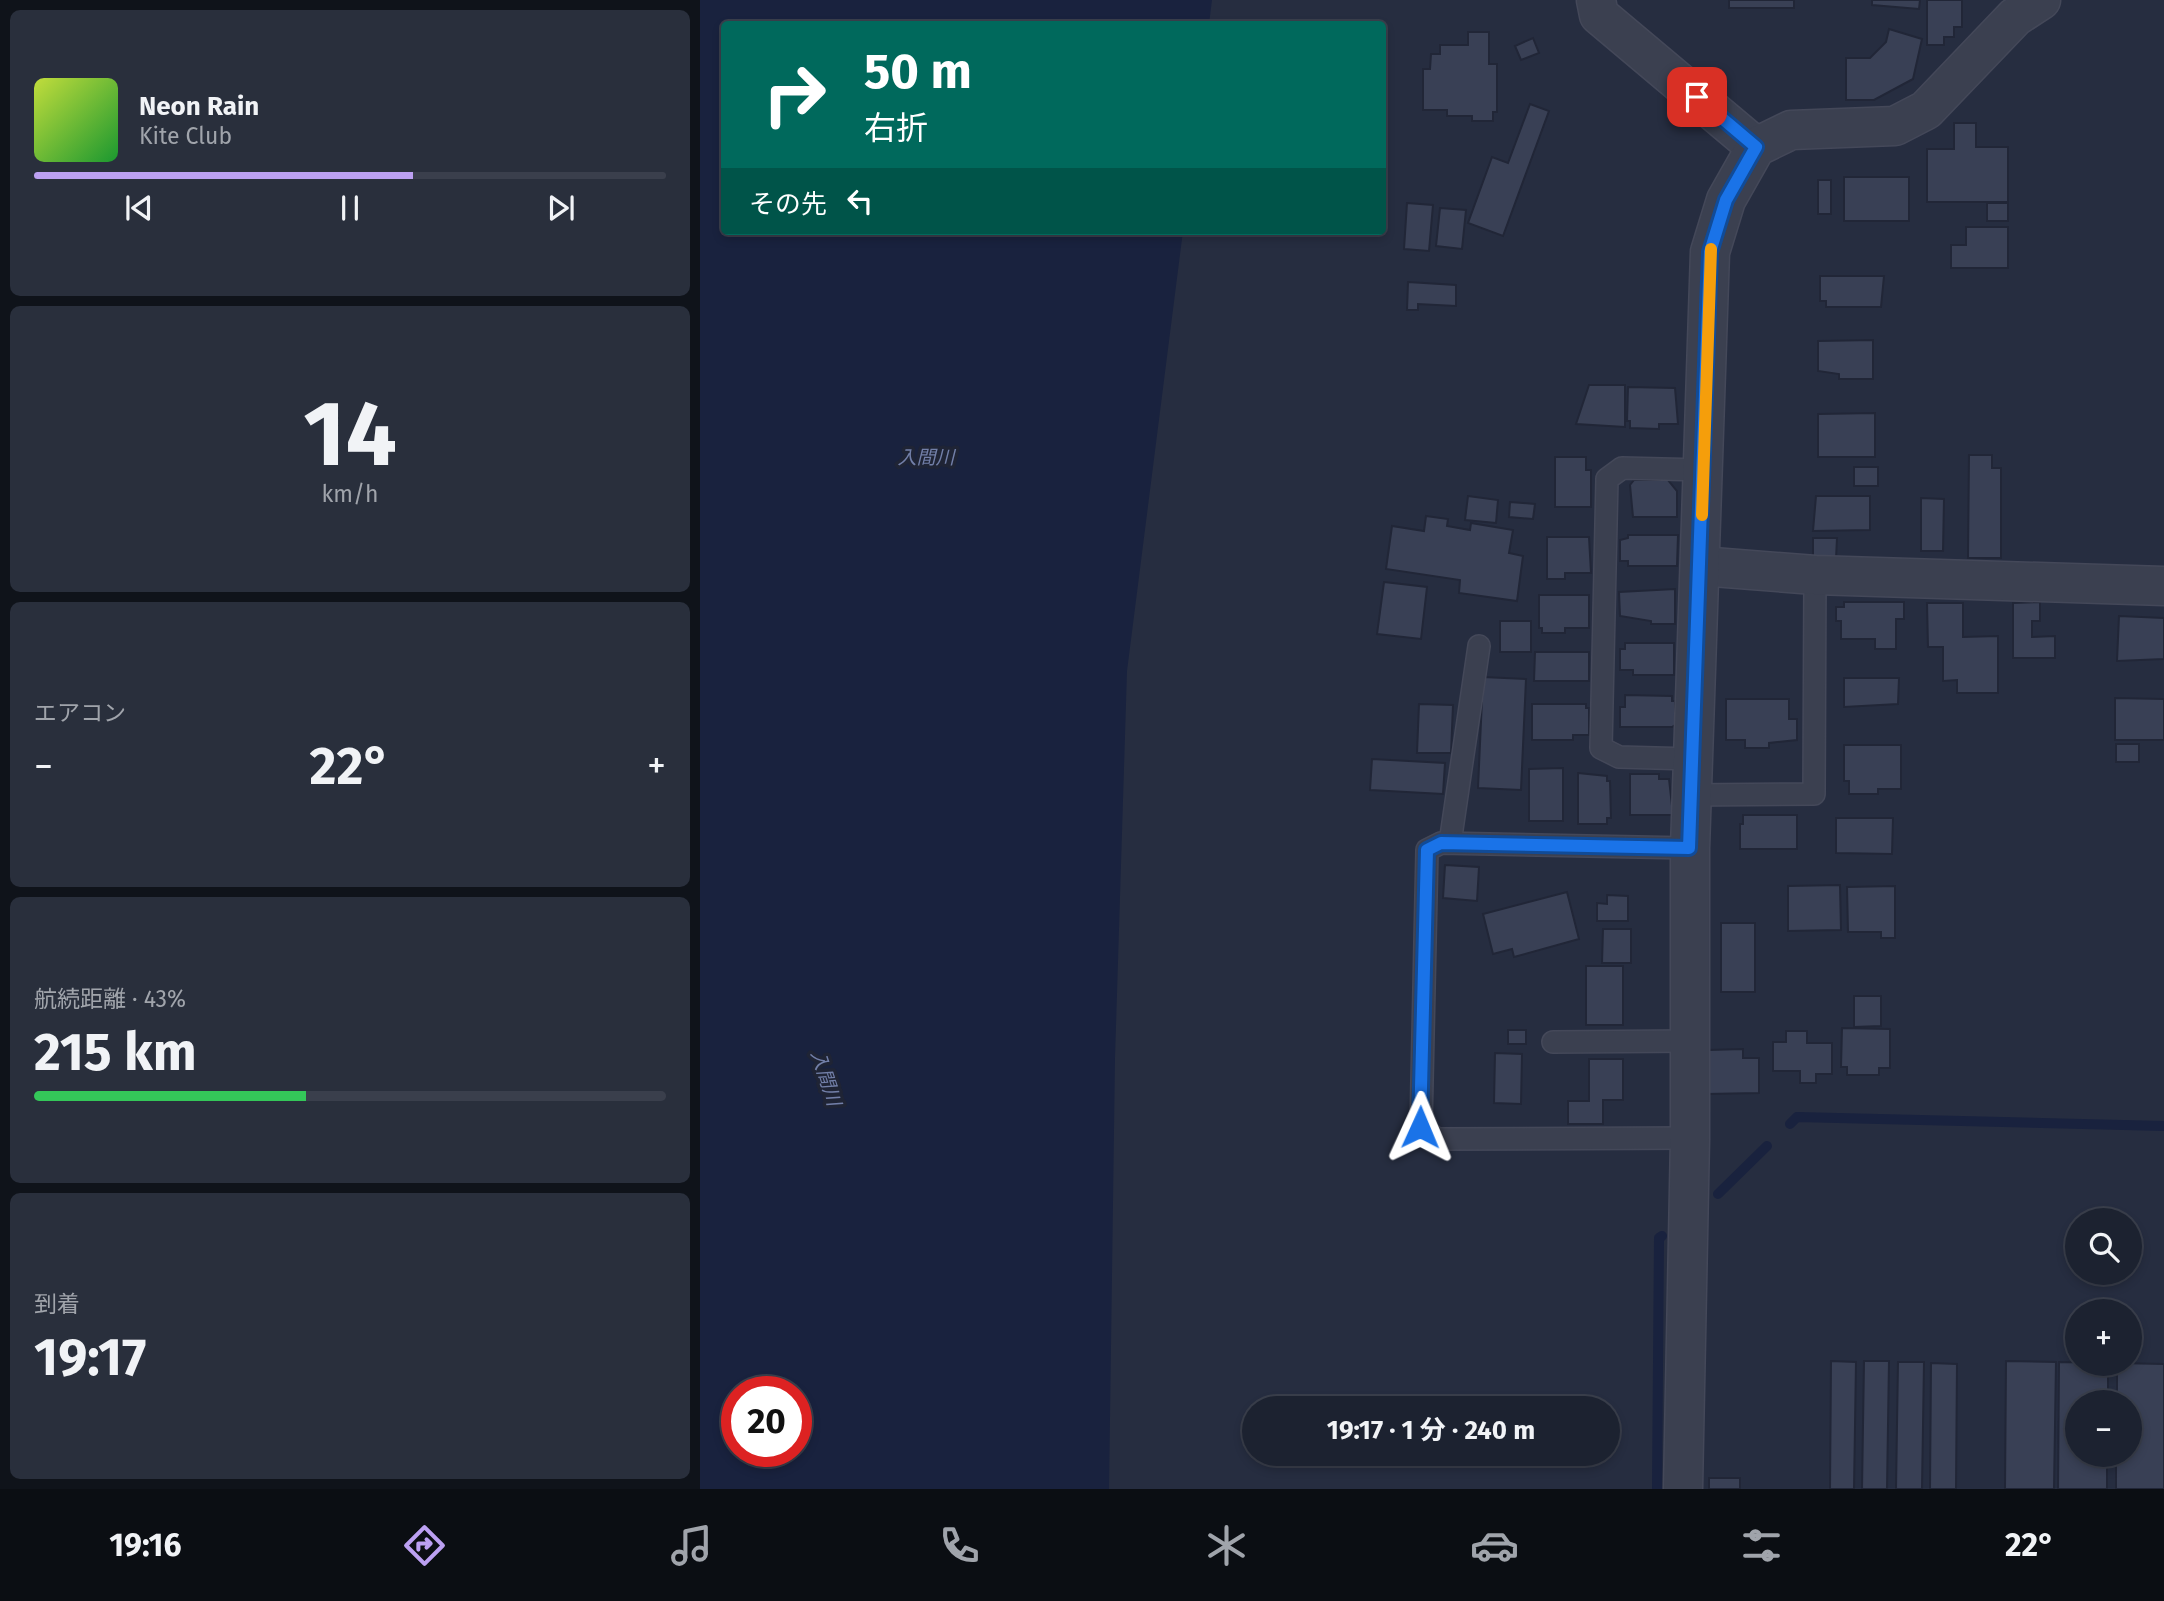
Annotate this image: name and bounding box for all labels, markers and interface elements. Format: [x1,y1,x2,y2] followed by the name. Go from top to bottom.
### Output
[864,42,972,101] text: 50 m
[749,49,840,140] icon: right
[1667,67,1727,127] pin
[1678,78,1716,116] icon: arrive
[139,91,259,122] text: Neon Rain
[864,109,928,147] text: 右折
[139,122,232,150] text: Kite Club
[841,182,879,220] icon: left
[120,189,158,227] icon: previous
[331,189,369,227] icon: pause
[542,189,580,227] icon: next
[749,189,827,220] text: その先
[303,380,397,489] text: 14
[897,446,956,469] water label: 入間川
[322,480,378,508] text: km/h
[34,699,126,727] text: エアコン
[310,735,390,798] text: 22°
[34,743,53,789] text: −
[647,743,666,789] text: +
[34,985,186,1013] text: 航続距離 · 43%
[34,1021,197,1084] text: 215 km
[806,1047,846,1111] water label: 入間川
[1383,1090,1457,1164] position arrow
[2065,1208,2142,1467] map controls
[2065,1208,2142,1285] button: search
[34,1290,80,1318] text: 到着
[2065,1299,2142,1376] button: +
[34,1326,146,1389] text: 19:17
[721,1376,812,1467] speed limit sign: 20
[2065,1390,2142,1467] button: −
[1327,1415,1535,1446] text: 19:17 · 1 分 · 240 m
[400,1521,449,1570] icon: directions
[667,1521,716,1570] icon: music
[935,1521,984,1570] icon: phone
[1202,1521,1251,1570] icon: climate
[1470,1521,1519,1570] icon: car
[1737,1521,1786,1570] icon: filters
[109,1526,182,1564] text: 19:16
[2005,1526,2055,1564] text: 22°

